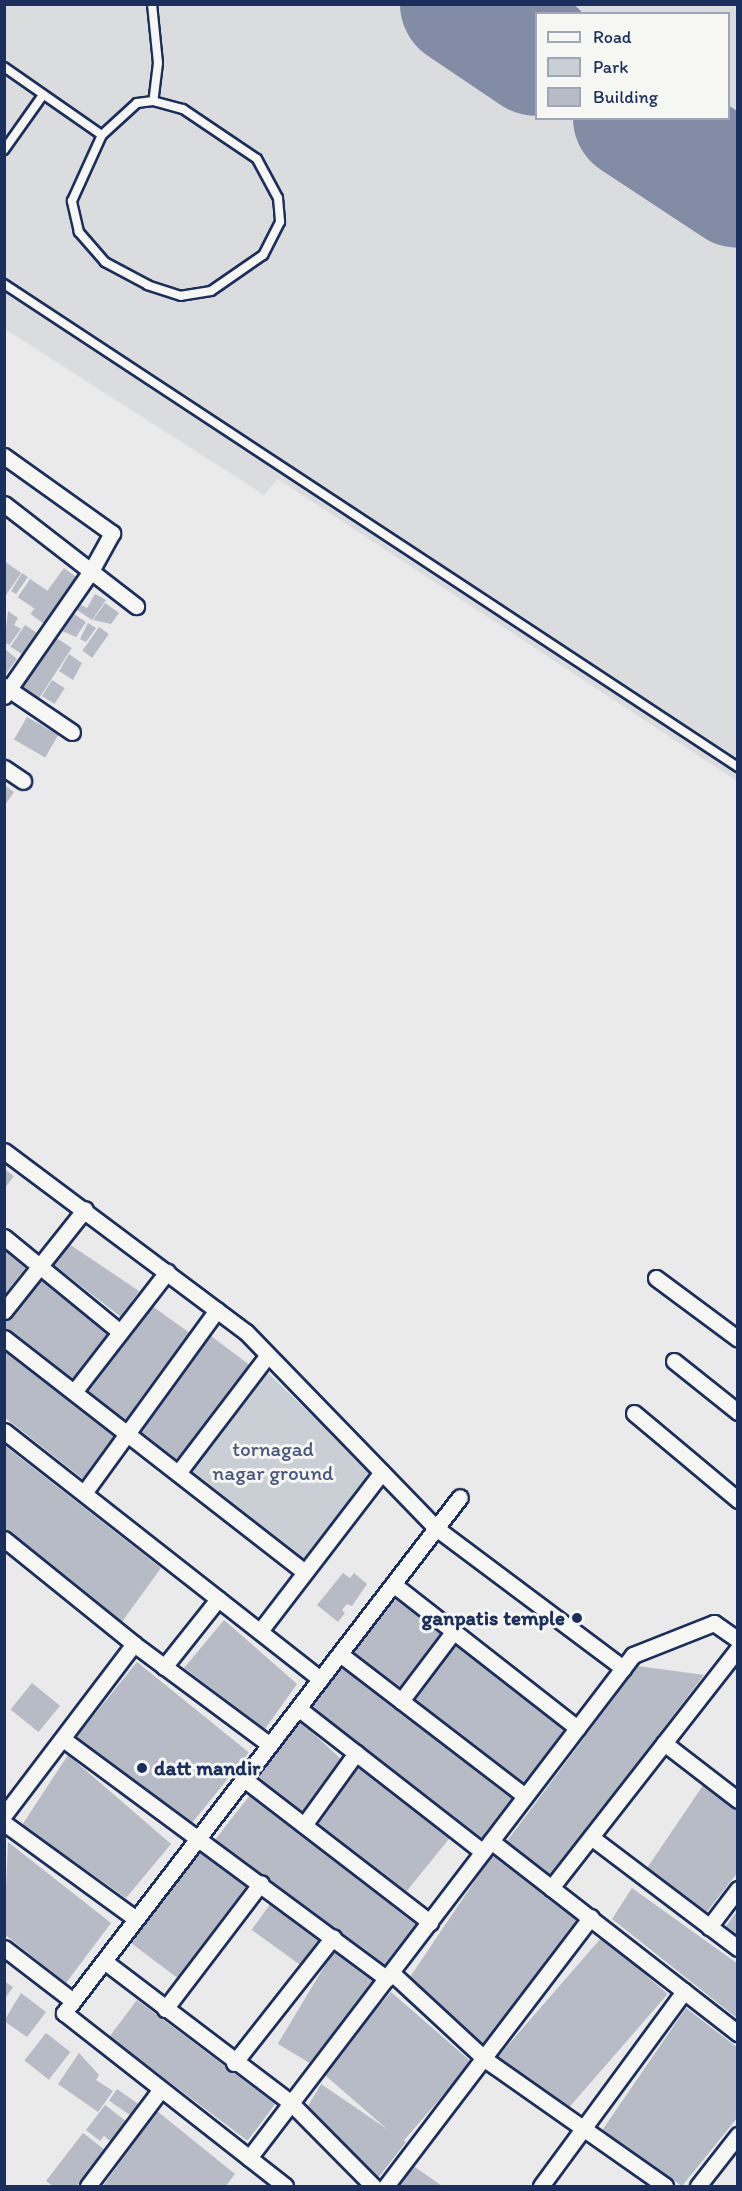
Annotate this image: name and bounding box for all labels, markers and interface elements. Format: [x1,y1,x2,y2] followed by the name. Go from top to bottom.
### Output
[535,12,730,120] legend
[593,26,632,48] text: Road
[593,56,628,78] text: Park
[593,86,658,108] text: Building
[212,1436,334,1486] park label: tornagad nagar ground
[422,1605,565,1631] place label: ganpatis temple
[570,1611,584,1625] marker: ganpatis temple
[154,1755,261,1781] place label: datt mandir
[135,1761,149,1775] marker: datt mandir

